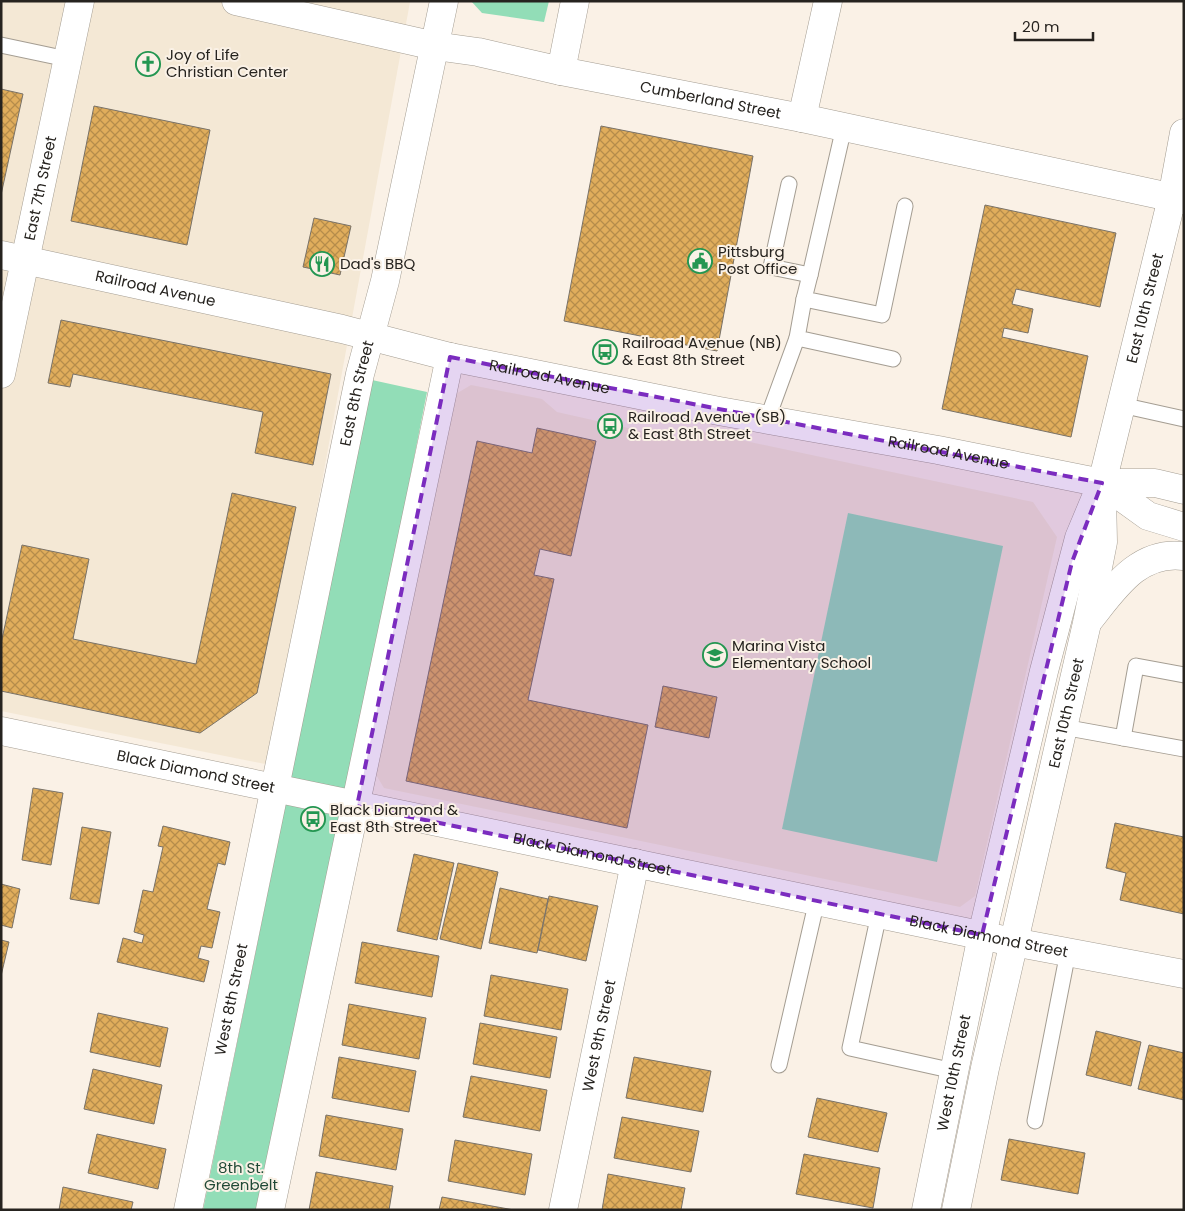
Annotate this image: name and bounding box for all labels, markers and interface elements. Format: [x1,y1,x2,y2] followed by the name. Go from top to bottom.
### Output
[1015,10,1092,42] scale bar
[1022,16,1060,37] text: 20 m
[166,44,288,82] place label: Joy of Life Christian Center
[135,51,161,77] church icon: Joy of Life Christian Center
[638,76,783,124] street label: Cumberland Street
[19,134,61,242] street label: East 7th Street
[718,241,797,279] place label: Pittsburg Post Office
[687,248,713,274] public building icon: Pittsburg Post Office
[309,251,335,277] restaurant icon: Dad's BBQ
[1121,251,1168,365] street label: East 10th Street
[340,253,415,274] place label: Dad's BBQ
[93,265,218,311] street label: Railroad Avenue
[622,332,782,370] place label: Railroad Avenue (NB) & East 8th Street
[334,338,379,448] street label: East 8th Street
[592,339,618,365] bus stop icon: Railroad Avenue (NB) & East 8th Street
[487,354,612,399] street label: Railroad Avenue
[628,406,786,444] place label: Railroad Avenue (SB) & East 8th Street
[597,413,623,439] bus stop icon: Railroad Avenue (SB) & East 8th Street
[886,430,1011,474] street label: Railroad Avenue
[732,635,871,673] place label: Marina Vista Elementary School
[702,642,728,668] school or university icon: Marina Vista Elementary School
[1043,656,1089,770] street label: East 10th Street
[115,744,277,798] street label: Black Diamond Street
[330,799,458,837] place label: Black Diamond & East 8th Street
[300,806,326,832] bus stop icon: Black Diamond & East 8th Street
[511,827,673,881] street label: Black Diamond Street
[908,910,1070,962] street label: Black Diamond Street
[209,941,253,1057] street label: West 8th Street
[577,978,621,1093] street label: West 9th Street
[931,1013,976,1133] street label: West 10th Street
[204,1157,278,1195] park label: 8th St. Greenbelt

